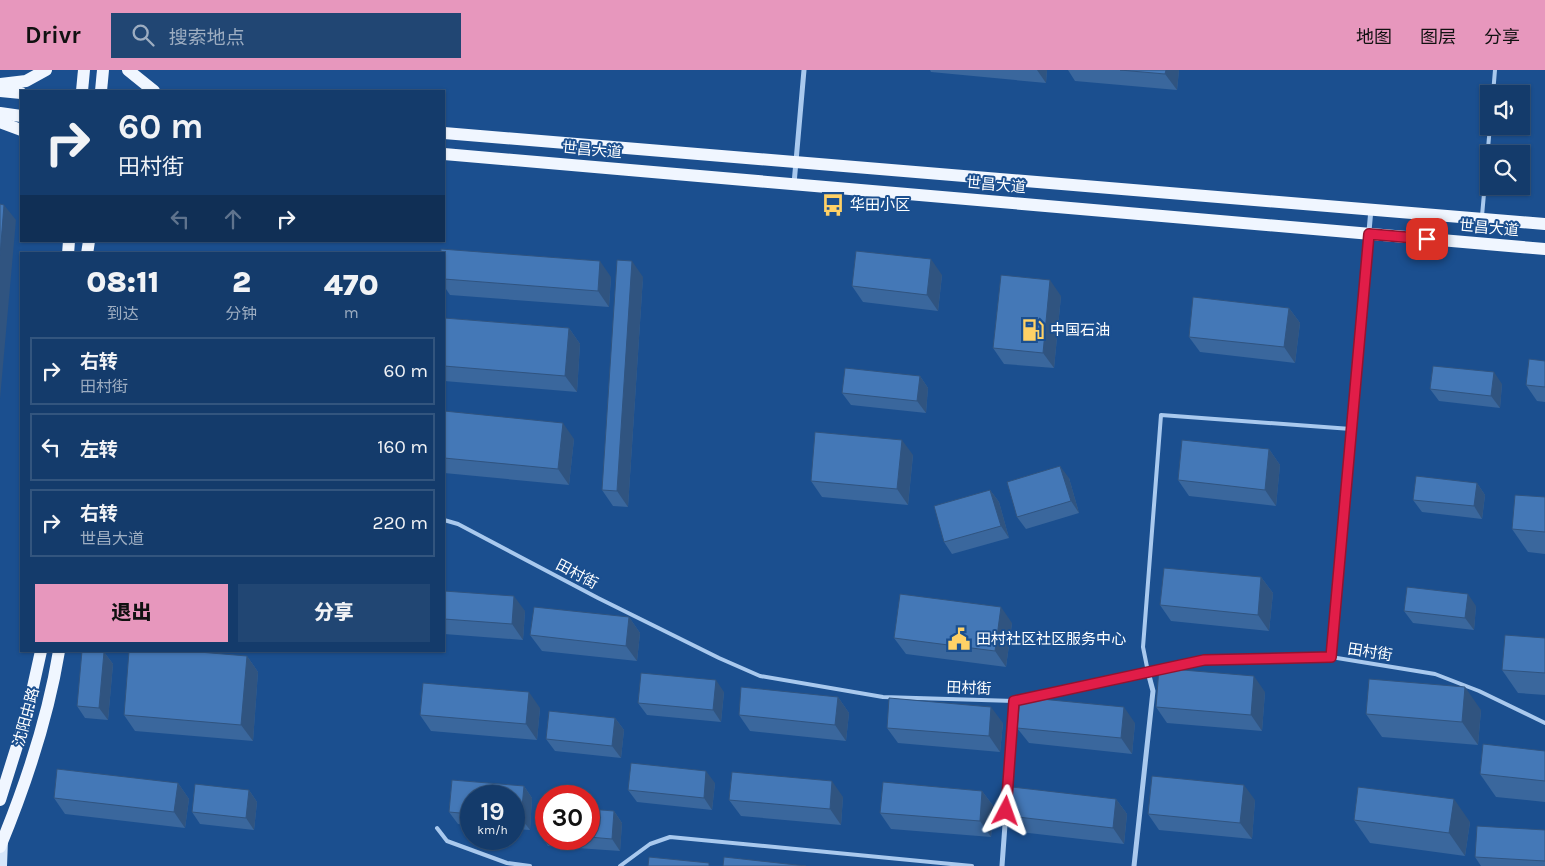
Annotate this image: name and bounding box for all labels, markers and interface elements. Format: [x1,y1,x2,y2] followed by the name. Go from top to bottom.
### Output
[111,13,461,58] search box
[25,21,81,49] text: Drivr
[129,21,157,49] icon: search
[1356,26,1392,48] text: 地图
[1420,26,1456,48] text: 图层
[1484,26,1520,48] text: 分享
[169,27,245,49] text: 搜索地点
[1480,85,1530,195] map controls
[1480,85,1530,135] button: sound
[118,106,203,147] text: 60 m
[35,110,100,175] icon: right
[561,138,623,162] street label: 世昌大道
[1480,145,1530,195] button: search
[118,154,184,180] text: 田村街
[965,173,1027,197] street label: 世昌大道
[820,192,846,218] bus stop icon: 华田小区
[850,196,910,214] place label: 华田小区
[166,205,194,233] icon: left
[219,205,247,233] icon: ahead
[272,205,300,233] icon: right
[1458,216,1520,240] street label: 世昌大道
[1406,218,1448,260] pin
[1413,225,1441,253] icon: arrive
[86,264,159,300] text: 08:11
[232,264,251,300] text: 2
[324,267,379,303] text: 470
[344,303,359,322] text: m
[107,304,139,323] text: 到达
[225,304,257,323] text: 分钟
[1020,317,1046,343] fuel station icon: 中国石油
[1050,321,1110,339] place label: 中国石油
[80,351,118,373] text: 右转
[37,357,65,385] icon: right
[384,360,428,382] text: 60 m
[80,377,128,396] text: 田村街
[37,433,65,461] icon: left
[377,436,428,458] text: 160 m
[80,439,118,461] text: 左转
[80,503,118,525] text: 右转
[37,509,65,537] icon: right
[372,512,428,534] text: 220 m
[80,529,144,548] text: 世昌大道
[553,555,601,593] street label: 田村街
[35,584,228,642] button: 退出
[238,584,430,642] button: 分享
[946,626,972,652] public building icon: 田村社区社区服务中心
[976,630,1126,648] place label: 田村社区社区服务中心
[1346,640,1394,664] street label: 田村街
[946,678,992,698] street label: 田村街
[10,686,42,748] street label: 沈阳中路
[979,784,1031,836] position arrow
[535,785,600,850] speed limit sign: 30
[480,797,505,826] text: 19
[477,823,508,837] text: km/h

